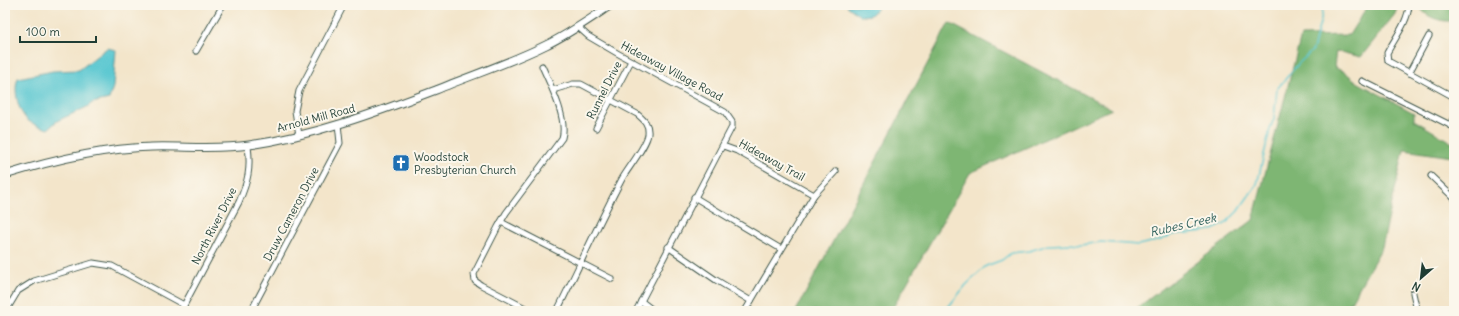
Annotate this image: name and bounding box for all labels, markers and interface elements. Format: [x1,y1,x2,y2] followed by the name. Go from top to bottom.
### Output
[20,18,96,44] scale bar
[26,24,60,39] text: 100 m
[619,38,726,104] street label: Hideaway Village Road
[583,59,625,121] street label: Runnel Drive
[275,101,357,135] street label: Arnold Mill Road
[737,136,807,184] street label: Hideaway Trail
[414,150,516,177] place label: Woodstock Presbyterian Church
[391,153,411,173] church icon: Woodstock Presbyterian Church
[260,164,322,263] street label: Druw Cameron Drive
[189,185,239,267] street label: North River Drive
[1148,209,1218,239] water label: Rubes Creek
[1401,258,1441,298] north arrow
[1410,279,1423,295] text: N

